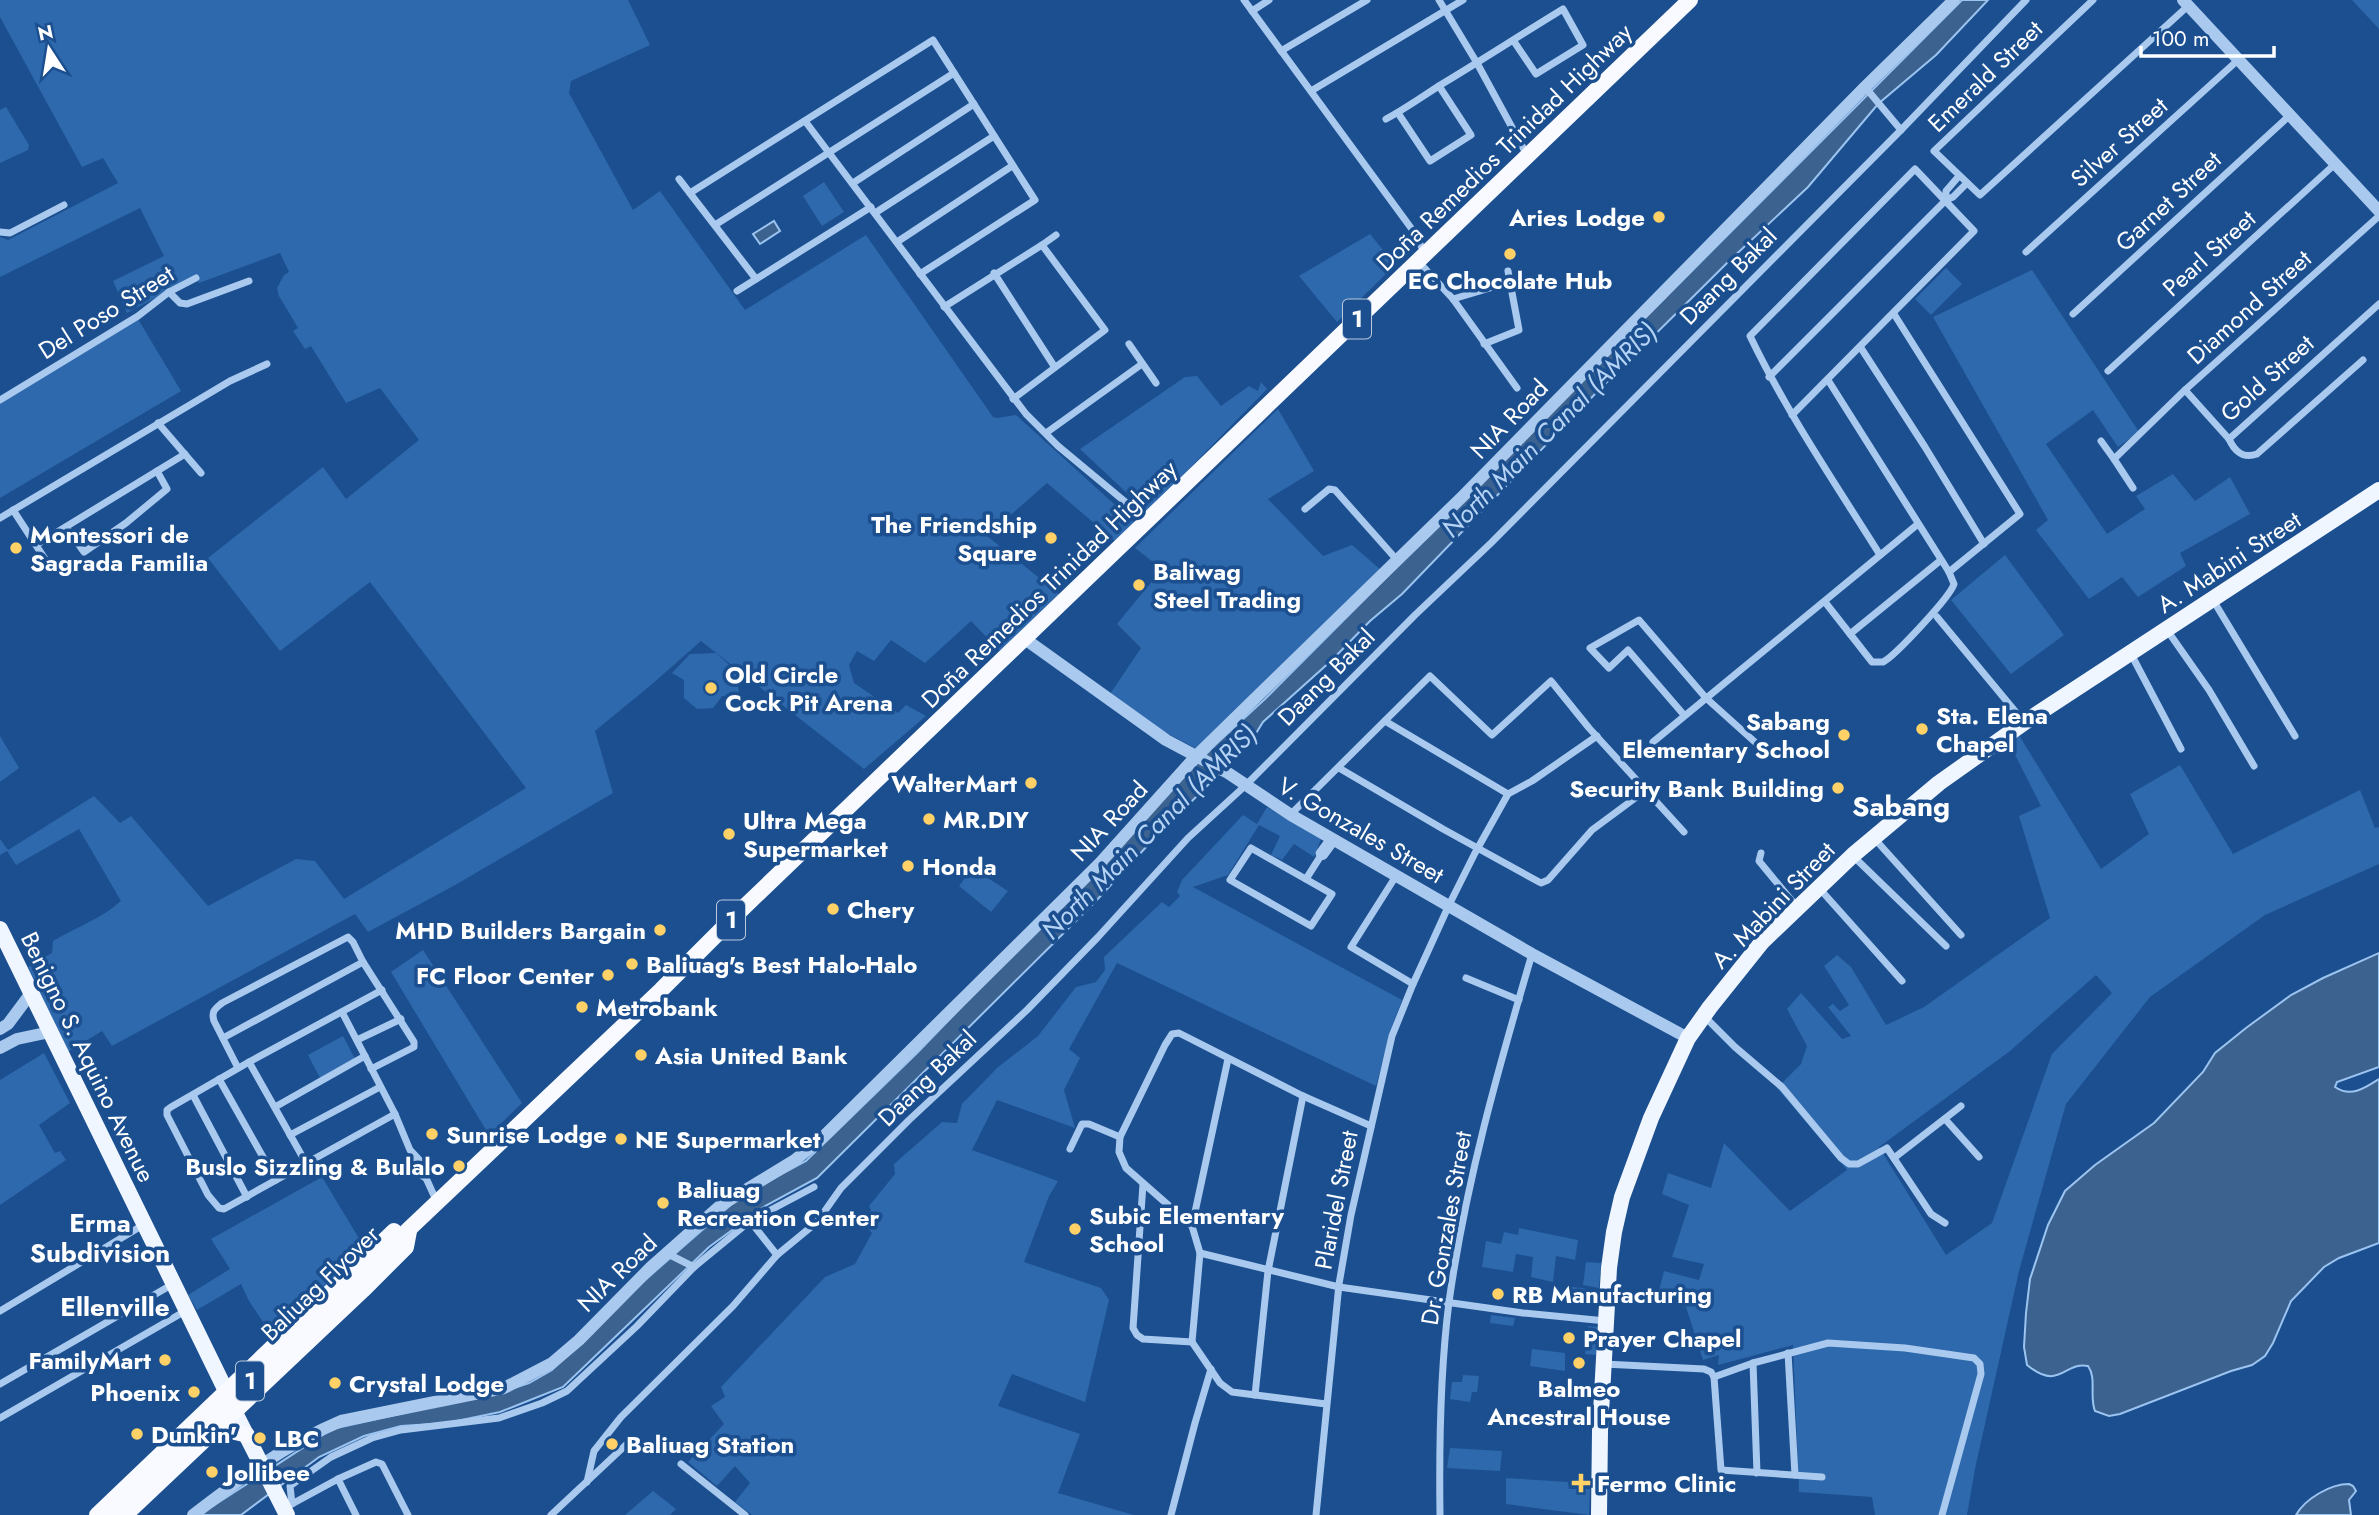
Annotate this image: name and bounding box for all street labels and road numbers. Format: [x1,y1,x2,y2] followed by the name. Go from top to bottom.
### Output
[1920,12,2050,140] street label: Emerald Street
[1368,15,1640,279] street label: Doña Remedios Trinidad Highway
[2063,89,2176,195] street label: Silver Street
[2107,142,2229,259] street label: Garnet Street
[2155,202,2263,304] street label: Pearl Street
[1671,219,1785,333] street label: Daang Bakal
[2179,241,2319,372] street label: Diamond Street
[31,256,181,368] street label: Del Poso Street
[1343,300,1371,338] road number: 1
[2212,326,2322,430] street label: Gold Street
[1462,371,1556,467] street label: NIA Road
[913,452,1185,716] street label: Doña Remedios Trinidad Highway
[2150,502,2308,622] street label: A. Mabini Street
[1269,620,1383,734] street label: Daang Bakal
[1271,768,1451,892] street label: V. Gonzales Street
[1062,773,1156,869] street label: NIA Road
[1703,833,1843,977] street label: A. Mabini Street
[717,900,745,939] road number: 1
[12,926,164,1188] street label: Benigno S. Aquino Avenue
[870,1022,984,1134] street label: Daang Bakal
[1305,1127,1367,1272] street label: Plaridel Street
[1412,1128,1480,1328] street label: Dr. Gonzales Street
[253,1217,388,1349] street label: Baliuag Flyover
[569,1226,665,1320] street label: NIA Road
[236,1362,264,1400] road number: 1

